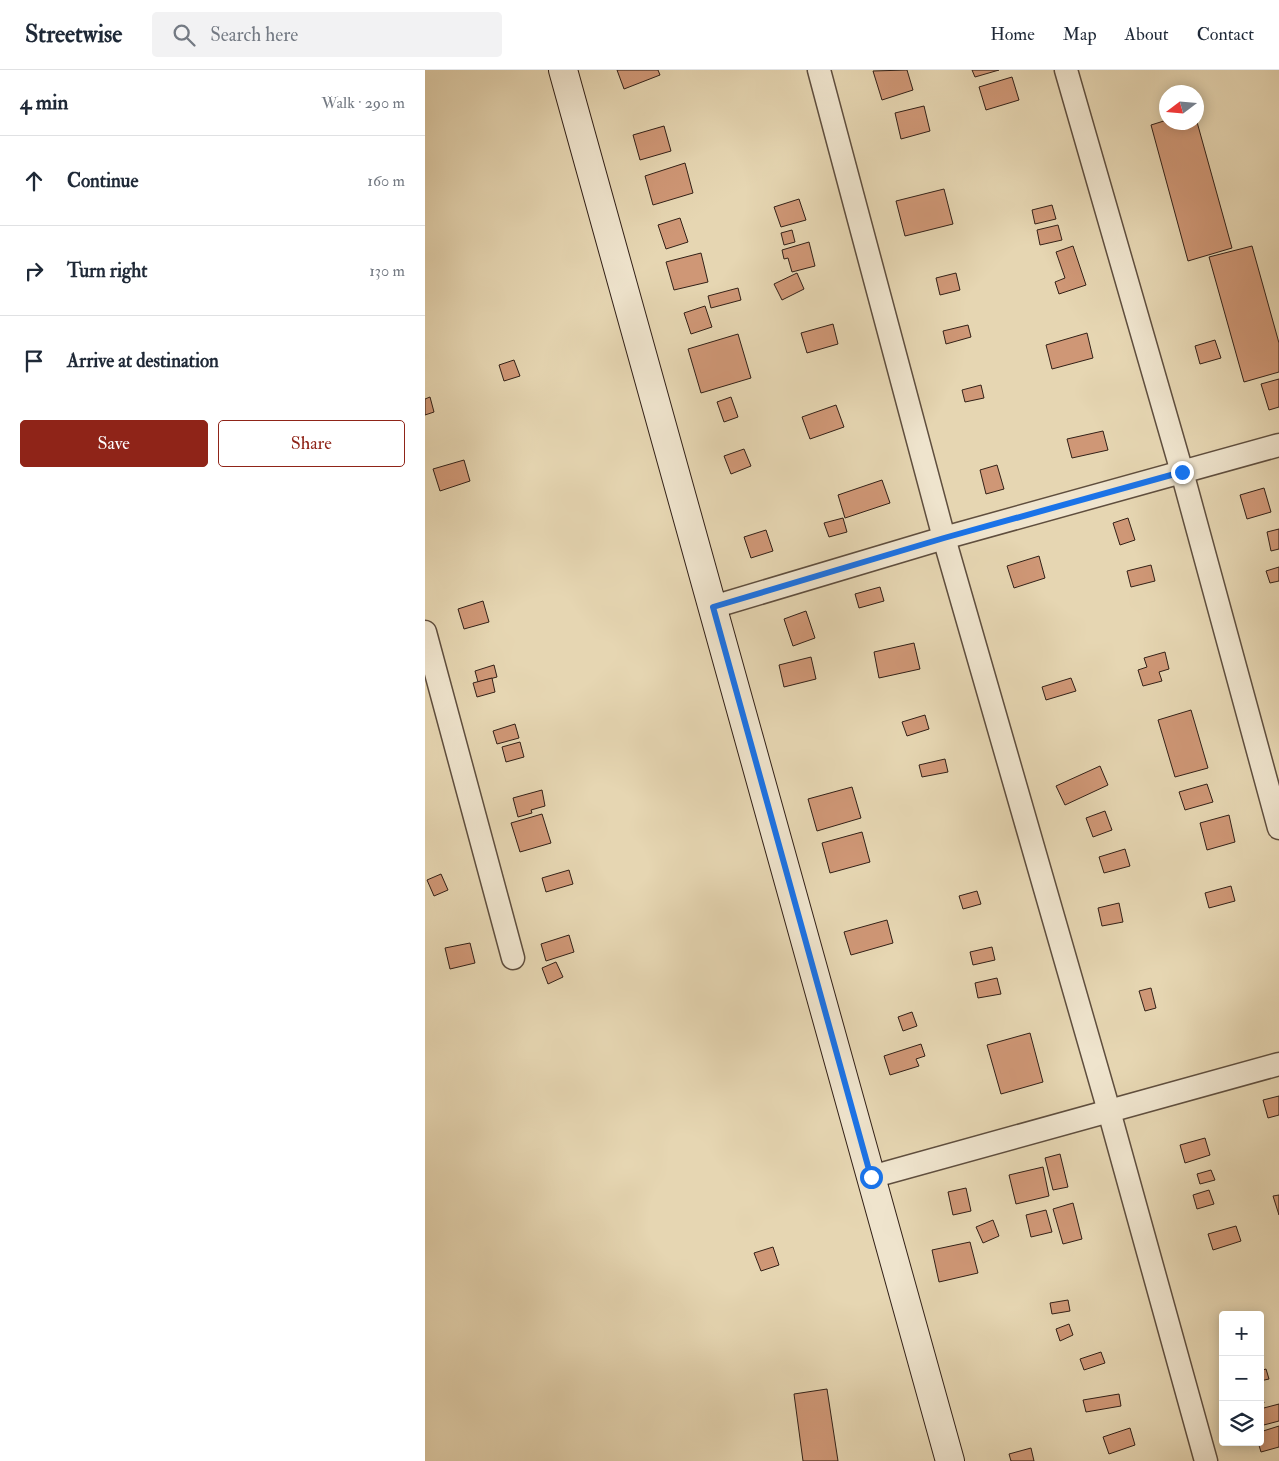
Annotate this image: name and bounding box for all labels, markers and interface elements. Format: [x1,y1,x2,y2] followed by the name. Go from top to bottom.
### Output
[152,12,502,57] search box
[25,19,122,50] text: Streetwise
[170,21,198,49] icon: search
[210,23,298,47] text: Search here
[990,23,1035,46] text: Home
[1063,23,1097,46] text: Map
[1125,23,1169,46] text: About
[1197,23,1254,46] text: Contact
[1159,85,1204,130] north arrow
[20,89,68,116] text: 4 min
[322,93,405,113] text: Walk · 290 m
[20,167,48,195] icon: ahead
[67,169,138,193] text: Continue
[367,171,405,191] text: 160 m
[20,257,48,285] icon: right
[67,259,147,283] text: Turn right
[369,261,405,281] text: 130 m
[20,347,48,375] icon: arrive
[67,349,219,373] text: Arrive at destination
[20,420,208,467] button: Save
[218,420,405,467] button: Share
[1171,461,1194,484] route end
[860,1166,883,1189] route start
[1219,1311,1264,1446] map controls
[1219,1311,1264,1356] button: +
[1219,1356,1264,1401] button: −
[1219,1401,1264,1446] button: layers

